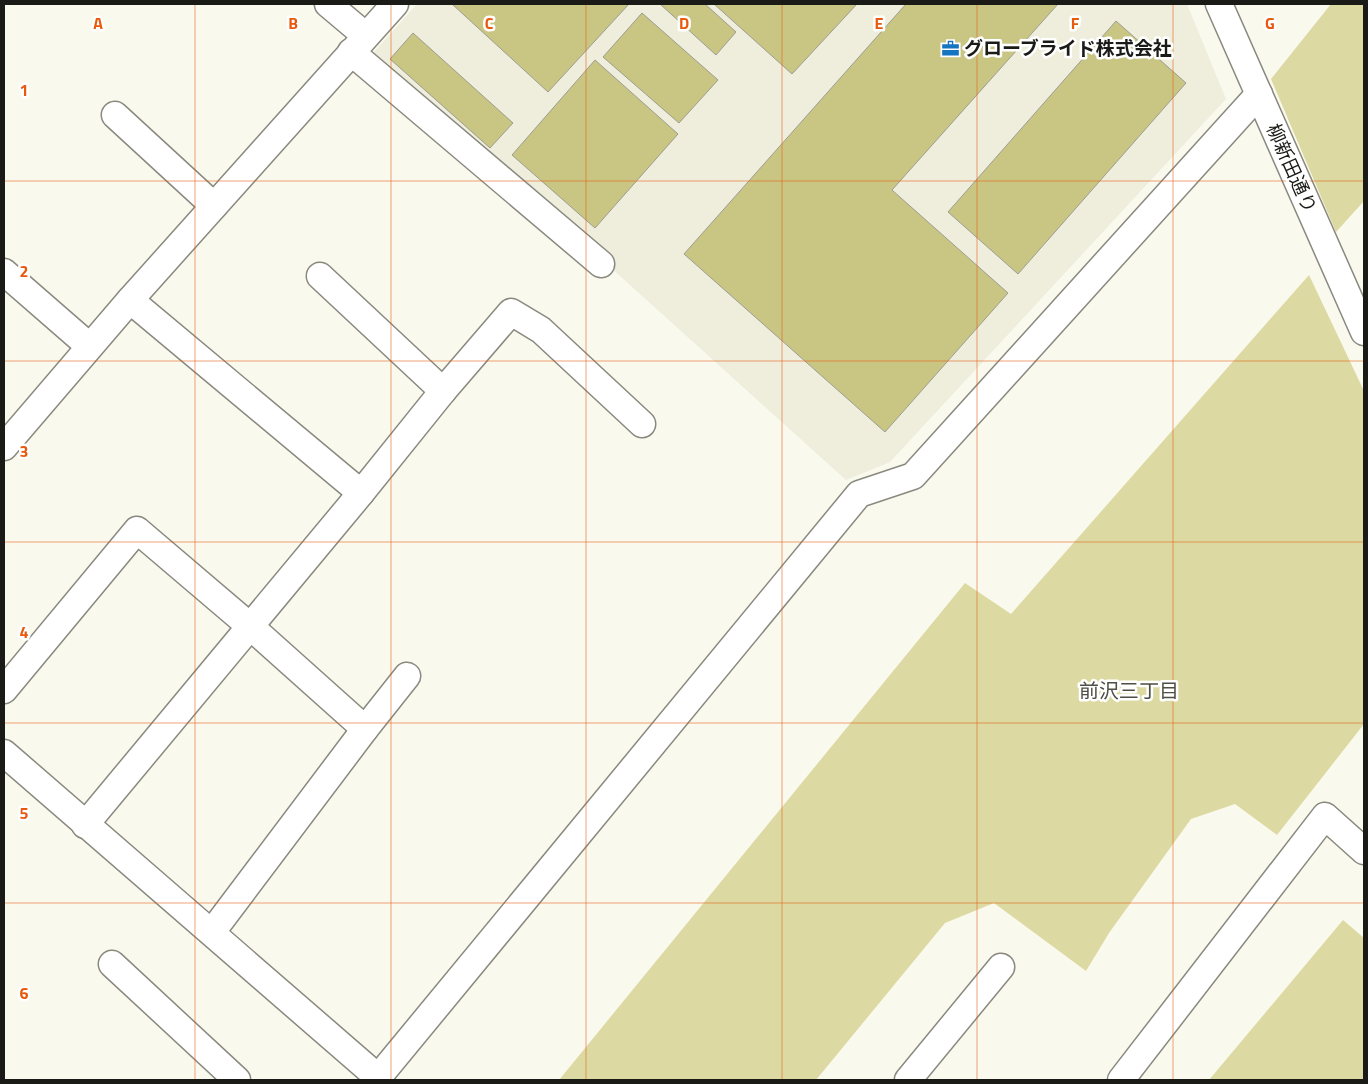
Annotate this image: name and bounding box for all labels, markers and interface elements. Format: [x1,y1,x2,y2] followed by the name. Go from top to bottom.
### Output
[93,11,103,35] text: A
[288,11,298,35] text: B
[485,11,494,35] text: C
[679,11,689,35] text: D
[875,11,884,35] text: E
[1071,11,1080,35] text: F
[1265,11,1275,35] text: G
[964,33,1172,62] place label: グローブライド株式会社
[940,38,960,58] office icon: グローブライド株式会社
[20,78,28,102] text: 1
[1260,118,1325,217] street label: 柳新田通り
[20,259,28,283] text: 2
[20,439,28,463] text: 3
[20,620,29,644] text: 4
[1079,675,1179,706] district label: 前沢三丁目
[20,801,29,825] text: 5
[20,981,29,1005] text: 6

